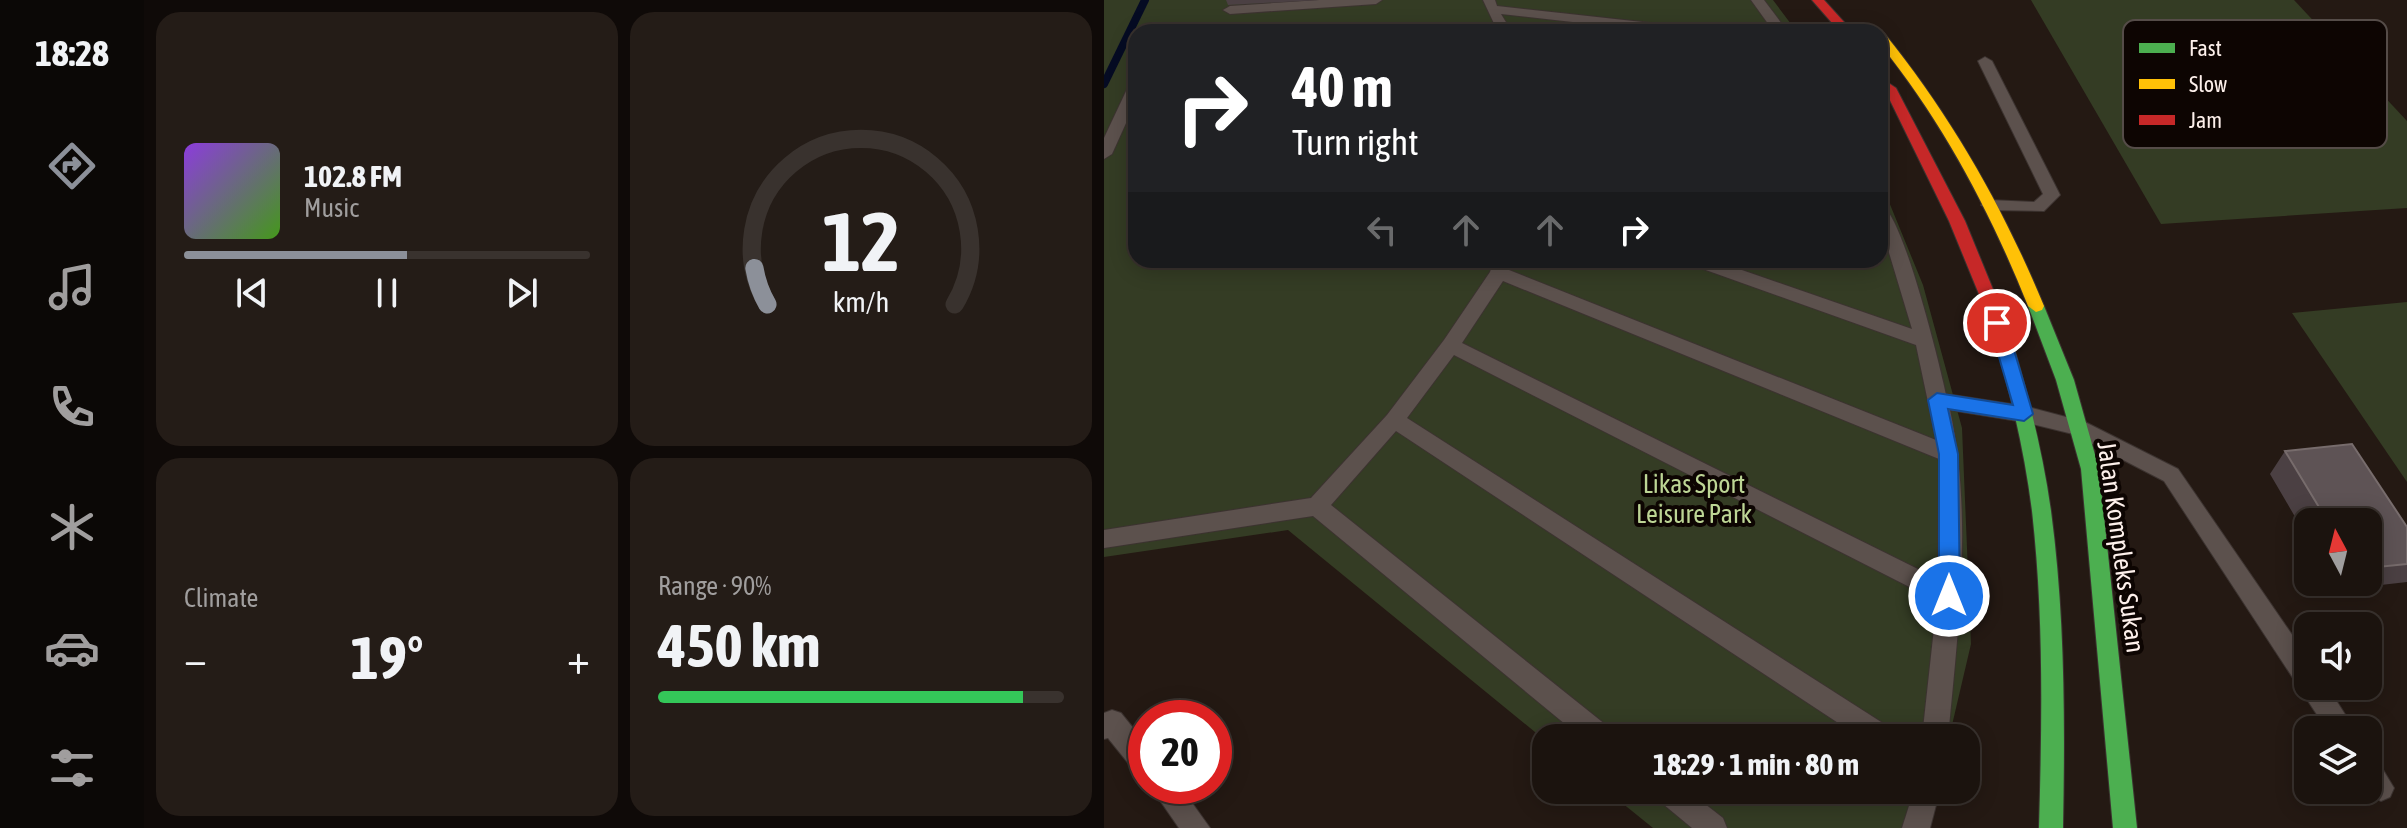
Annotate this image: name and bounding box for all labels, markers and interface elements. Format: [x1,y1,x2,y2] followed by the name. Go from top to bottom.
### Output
[2123,20,2387,148] legend
[35,32,109,74] text: 18:28
[2189,35,2222,61] text: Fast
[1292,55,1393,119] text: 40 m
[1160,56,1264,160] icon: right
[2189,71,2227,97] text: Slow
[2189,107,2222,133] text: Jam
[1292,121,1419,163] text: Turn right
[44,138,100,194] icon: directions
[304,159,402,193] text: 102.8 FM
[304,193,359,223] text: Music
[822,193,900,289] text: 12
[1360,208,1404,252] icon: left
[1444,208,1488,252] icon: ahead
[1528,208,1572,252] icon: ahead
[1612,208,1656,252] icon: right
[44,259,100,315] icon: music
[230,271,274,315] icon: previous
[365,271,409,315] icon: pause
[500,271,544,315] icon: next
[833,285,889,318] text: km/h
[1963,289,2031,357] pin
[1975,301,2019,345] icon: arrive
[44,379,100,435] icon: phone
[2091,439,2151,655] street label: Jalan Kompleks Sukan
[1636,469,1752,529] park label: Likas Sport Leisure Park
[44,499,100,555] icon: climate
[2294,508,2382,596] north arrow
[2294,508,2382,804] map controls
[1907,554,1991,638] position arrow
[658,571,771,601] text: Range · 90%
[184,583,258,613] text: Climate
[658,611,820,680] text: 450 km
[2294,612,2382,700] button: sound
[44,620,100,676] icon: car
[351,623,423,692] text: 19°
[184,633,207,683] text: −
[567,633,590,683] text: +
[1128,700,1232,804] speed limit sign: 20
[2294,716,2382,804] button: layers
[44,740,100,796] icon: filters
[1653,747,1859,781] text: 18:29 · 1 min · 80 m

